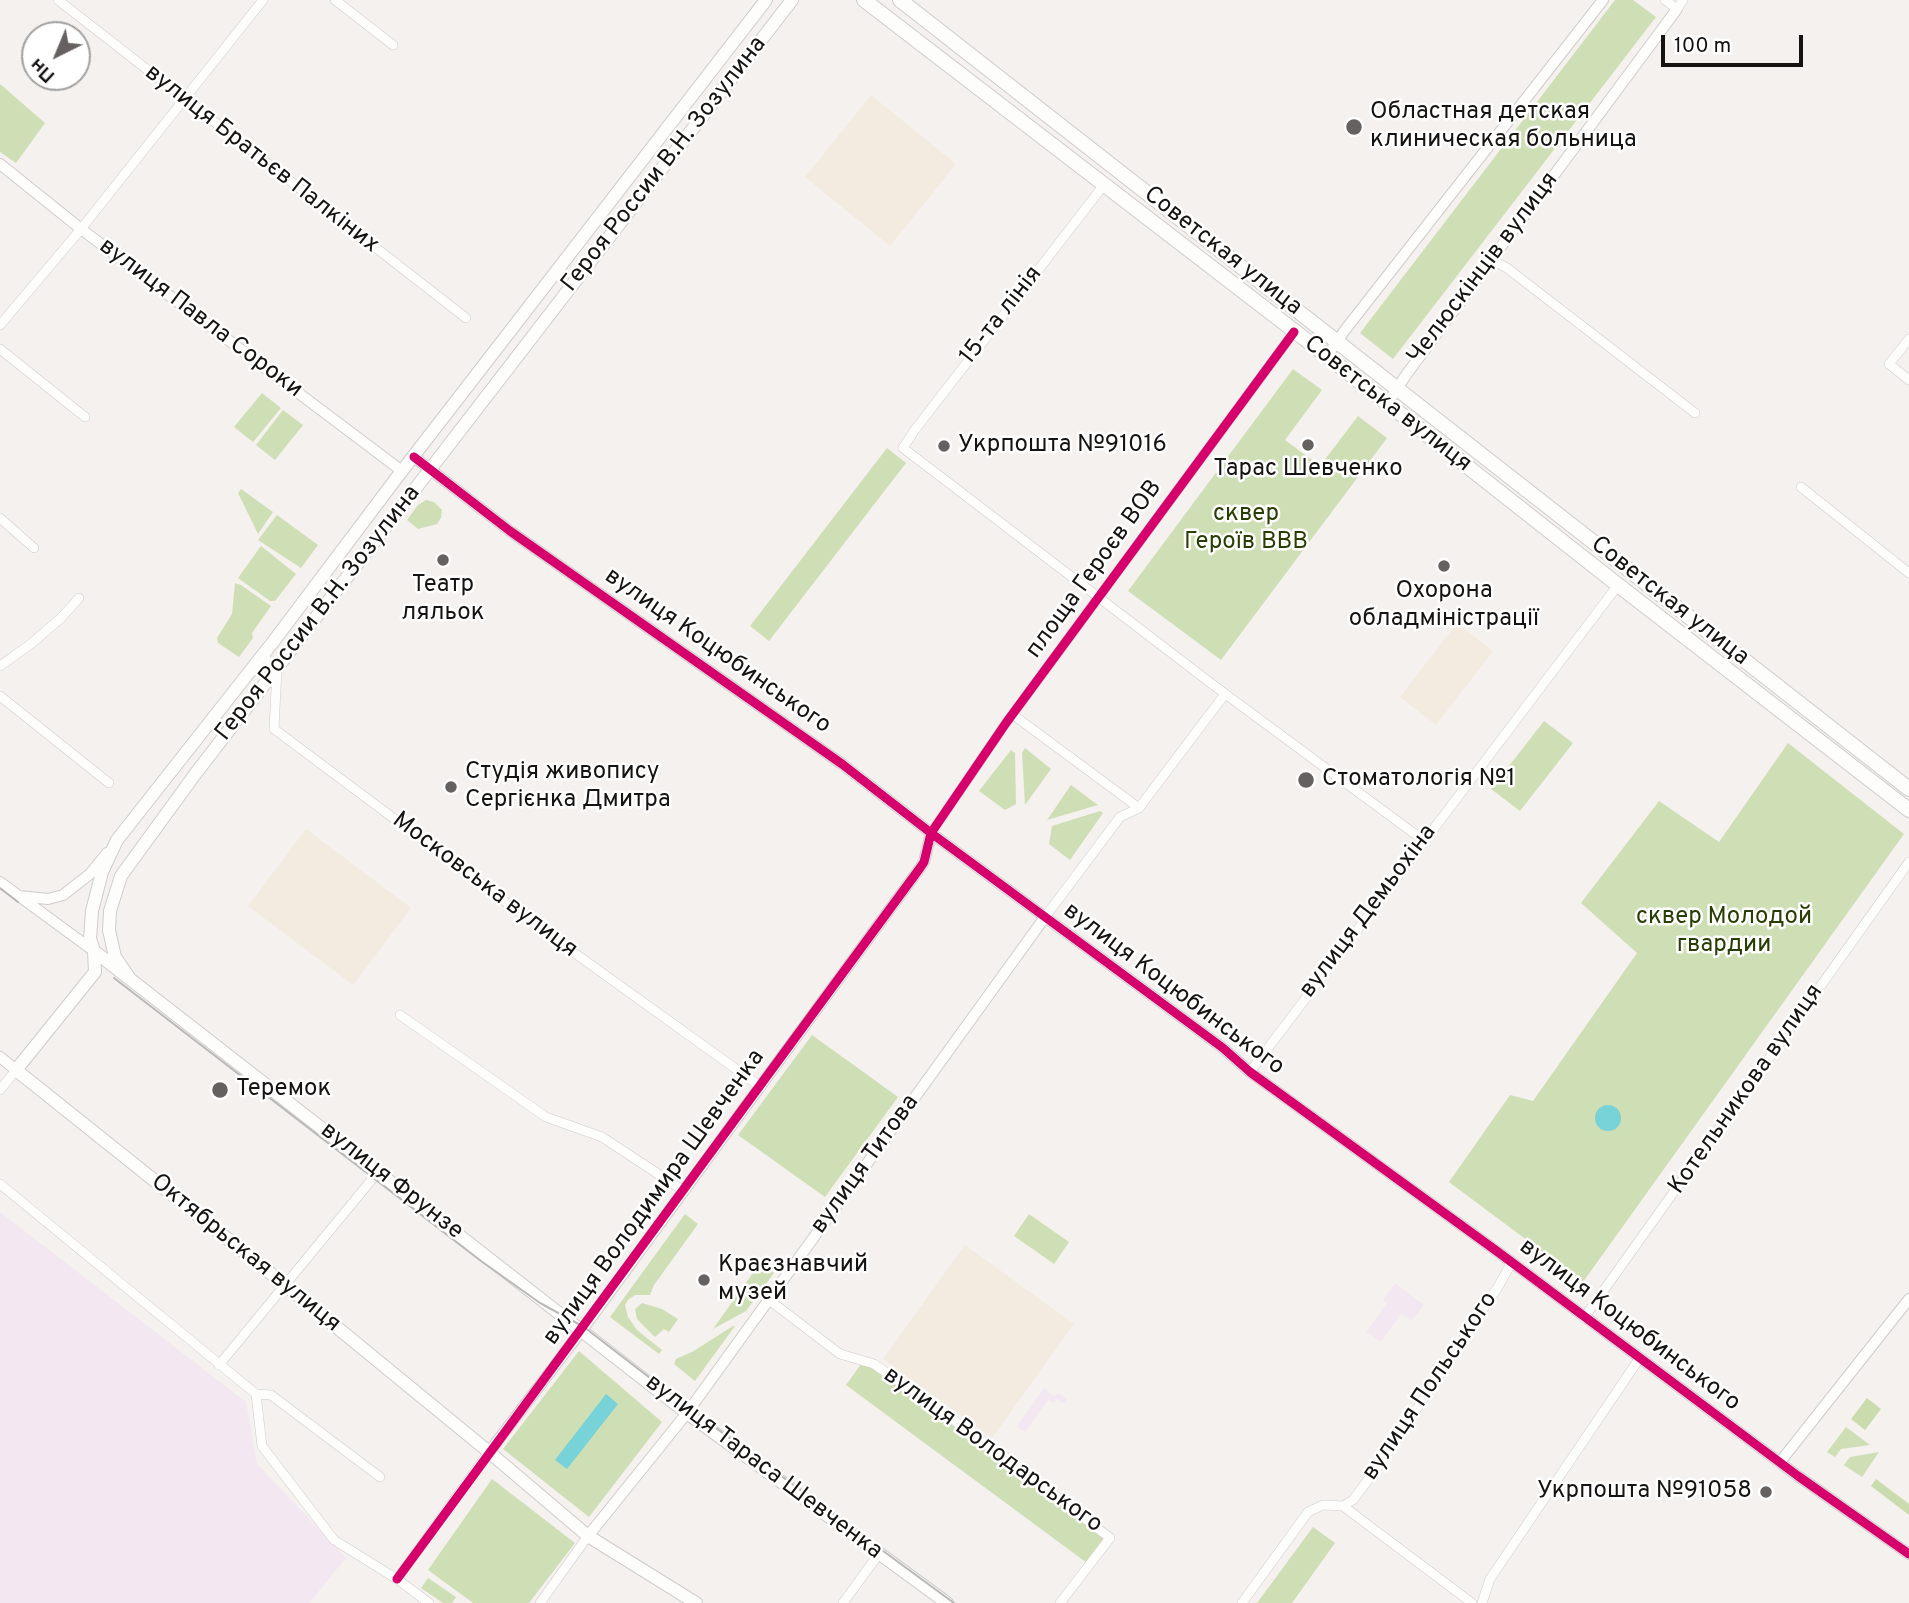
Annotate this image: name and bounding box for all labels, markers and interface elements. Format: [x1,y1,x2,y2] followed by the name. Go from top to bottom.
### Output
[21,21,91,91] north arrow
[1664,21,1806,65] scale bar
[556,32,774,298] street label: Героя России В.Н. Зозулина
[1674,33,1731,60] text: 100 m
[25,52,61,87] text: Пн
[138,59,384,261] street label: вулиця Братьєв Палкіних
[1370,99,1637,155] place label: Областная детская клиническая больница
[1344,117,1364,137] marker: Областная детская клиническая больница
[1402,167,1566,371] street label: Челюскінців вулиця
[1137,181,1307,323] street label: Советская улица
[92,233,308,405] street label: вулиця Павла Сороки
[955,261,1049,371] street label: 15-та лінія
[1297,331,1477,479] street label: Совєтська вулиця
[958,432,1167,460] place label: Укрпошта №91016
[1300,437,1316,453] marker: Тарас Шевченко
[936,438,952,454] marker: Укрпошта №91016
[1213,456,1403,484] place label: Тарас Шевченко
[1021,475,1169,665] street label: площа Героєв ВОВ
[210,481,428,747] street label: Героя России В.Н. Зозулина
[1184,501,1308,557] park label: сквер Героїв ВВВ
[1584,531,1754,673] street label: Советская улица
[435,552,451,568] marker: Театр ляльок
[1436,558,1452,574] marker: Охорона обладміністрації
[598,563,836,741] street label: вулиця Коцюбинського
[402,572,484,628] place label: Театр ляльок
[1349,578,1539,634] place label: Охорона обладміністрації
[465,759,671,815] place label: Студія живопису Сергієнка Дмитра
[1322,766,1515,794] place label: Стоматологія №1
[1296,770,1316,790] marker: Стоматологія №1
[443,779,459,795] marker: Студія живопису Сергієнка Дмитра
[386,807,582,965] street label: Московська вулиця
[1294,820,1444,1004] street label: вулиця Демьохіна
[1057,897,1289,1083] street label: вулиця Коцюбинського
[1636,904,1812,960] park label: сквер Молодой гвардии
[1664,979,1830,1201] street label: Котельникова вулиця
[538,1045,772,1351] street label: вулиця Володимира Шевченка
[236,1076,331,1104] place label: Теремок
[210,1080,230,1100] marker: Теремок
[806,1090,926,1240] street label: вулиця Титова
[314,1117,468,1247] street label: вулиця Фрунзе
[144,1169,346,1339] street label: Октябрьская вулиця
[1513,1233,1745,1419] street label: вулиця Коцюбинського
[718,1252,868,1308] place label: Краєзнавчий музей
[696,1272,712,1288] marker: Краєзнавчий музей
[1357,1287,1505,1487] street label: вулиця Польського
[877,1362,1107,1540] street label: вулиця Володарського
[639,1369,887,1567] street label: вулиця Тараса Шевченка
[1537,1478,1752,1506] place label: Укрпошта №91058
[1758,1484,1774,1500] marker: Укрпошта №91058

